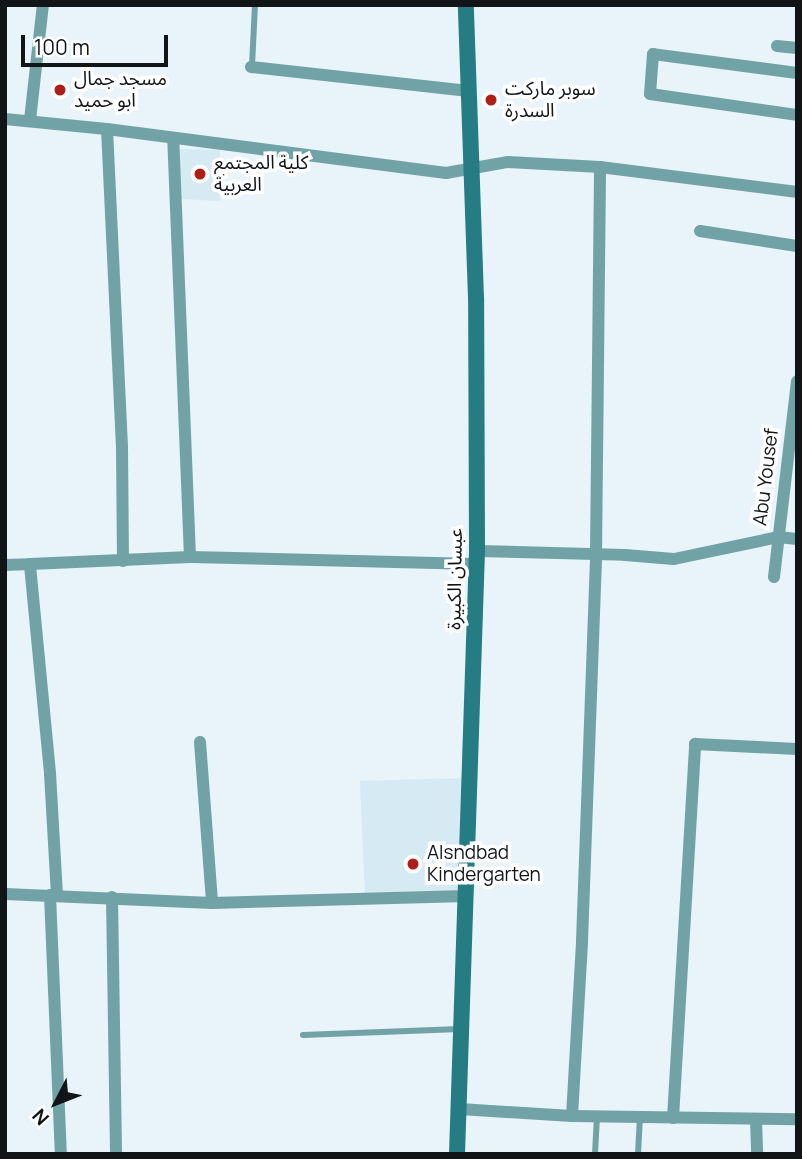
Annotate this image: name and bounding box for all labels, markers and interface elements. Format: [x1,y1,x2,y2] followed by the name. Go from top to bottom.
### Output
[24,21,172,65] scale bar
[34,33,90,61] text: 100 m
[74,68,167,112] place label: مسجد جمال ابو حميد
[505,78,596,122] place label: سوبر ماركت السدرة
[52,82,68,98] marker: مسجد جمال ابو حميد
[483,92,499,108] marker: سوبر ماركت السدرة
[214,152,308,196] place label: كلية المجتمع العربية
[192,166,208,182] marker: كلية المجتمع العربية
[749,427,783,527] street label: Abu Yousef
[443,528,467,630] street label: عبسان الكبيرة
[427,842,541,886] place label: Alsndbad Kindergarten
[405,856,421,872] marker: Alsndbad Kindergarten
[21,1068,91,1138] north arrow
[26,1103,55,1131] text: N

